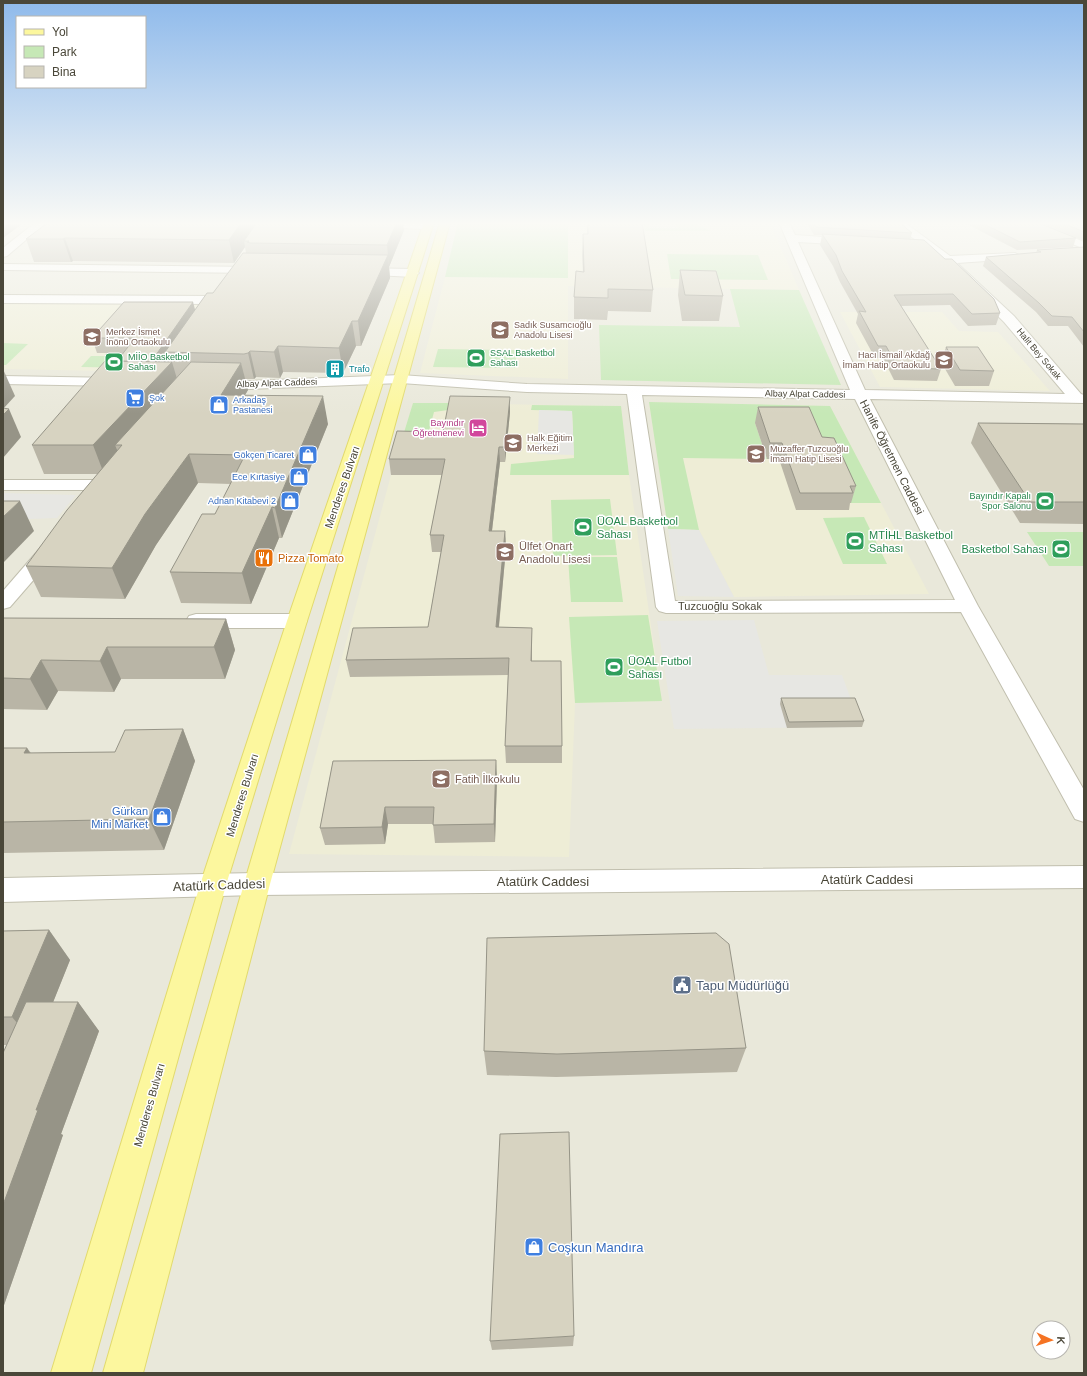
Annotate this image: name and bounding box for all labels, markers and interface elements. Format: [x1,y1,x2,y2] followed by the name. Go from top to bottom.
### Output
[16,16,146,88] legend
[52,25,68,39] text: Yol
[52,45,78,59] text: Park
[52,65,76,79] text: Bina
[489,319,511,341] school or university icon: Sadık Susamcıoğlu Anadolu Lisesi
[514,320,592,340] place label: Sadık Susamcıoğlu Anadolu Lisesi
[81,326,103,348] school or university icon: Merkez İsmet İnönü Ortaokulu
[1015,326,1064,382] street label: Halit Bey Sokak
[106,327,170,347] place label: Merkez İsmet İnönü Ortaokulu
[465,347,487,369] sports icon: SSAL Basketbol Sahası
[490,348,555,368] place label: SSAL Basketbol Sahası
[933,349,955,371] school or university icon: Hacı İsmail Akdağ İmam Hatip Ortaokulu
[842,350,930,370] place label: Hacı İsmail Akdağ İmam Hatip Ortaokulu
[103,351,125,373] sports icon: MİİO Basketbol Sahası
[128,352,190,372] place label: MİİO Basketbol Sahası
[324,358,346,380] building icon: Trafo
[349,364,370,374] place label: Trafo
[237,377,317,389] street label: Albay Alpat Caddesi
[124,387,146,409] supermarket icon: Şok
[765,388,845,400] street label: Albay Alpat Caddesi
[149,393,165,403] place label: Şok
[208,394,230,416] shop icon: Arkadaş Pastanesi
[233,395,273,415] place label: Arkadaş Pastanesi
[858,398,926,516] street label: Hanife Öğretmen Caddesi
[467,417,489,439] hotel icon: Bayındır Öğretmenevi
[412,418,464,438] place label: Bayındır Öğretmenevi
[502,432,524,454] school or university icon: Halk Eğitim Merkezi
[527,433,573,453] place label: Halk Eğitim Merkezi
[745,443,767,465] school or university icon: Muzaffer Tuzcuoğlu İmam Hatip Lisesi
[297,444,319,466] shop icon: Gökçen Ticaret
[322,444,362,530] street label: Menderes Bulvarı
[770,444,848,464] place label: Muzaffer Tuzcuoğlu İmam Hatip Lisesi
[233,450,294,460] place label: Gökçen Ticaret
[288,466,310,488] shop icon: Ece Kırtasiye
[232,472,285,482] place label: Ece Kırtasiye
[279,490,301,512] shop icon: Adnan Kitabevi 2
[1034,490,1056,512] sports icon: Bayındır Kapalı Spor Salonu
[969,491,1031,511] place label: Bayındır Kapalı Spor Salonu
[208,496,276,506] place label: Adnan Kitabevi 2
[597,515,678,540] place label: ÜOAL Basketbol Sahası
[572,516,594,538] sports icon: ÜOAL Basketbol Sahası
[869,529,953,554] place label: MTİHL Basketbol Sahası
[844,530,866,552] sports icon: MTİHL Basketbol Sahası
[1050,538,1072,560] sports icon: Basketbol Sahası
[519,540,591,565] place label: Ülfet Onart Anadolu Lisesi
[494,541,516,563] school or university icon: Ülfet Onart Anadolu Lisesi
[961,543,1047,555] place label: Basketbol Sahası
[253,547,275,569] restaurant icon: Pizza Tomato
[278,552,344,564] place label: Pizza Tomato
[678,600,762,612] street label: Tuzcuoğlu Sokak
[628,655,691,680] place label: ÜOAL Futbol Sahası
[603,656,625,678] sports icon: ÜOAL Futbol Sahası
[224,752,260,838] street label: Menderes Bulvarı
[430,768,452,790] school or university icon: Fatih İlkokulu
[455,773,520,785] place label: Fatih İlkokulu
[91,805,148,830] place label: Gürkan Mini Market
[151,806,173,828] shop icon: Gürkan Mini Market
[821,872,913,887] street label: Atatürk Caddesi
[497,874,589,889] street label: Atatürk Caddesi
[173,876,266,894] street label: Atatürk Caddesi
[671,974,693,996] public building icon: Tapu Müdürlüğü
[696,978,789,993] place label: Tapu Müdürlüğü
[131,1062,167,1148] street label: Menderes Bulvarı
[523,1236,545,1258] shop icon: Coşkun Mandıra
[548,1240,644,1255] place label: Coşkun Mandıra
[1031,1320,1071,1360] north arrow
[1055,1336,1067,1345] text: K

